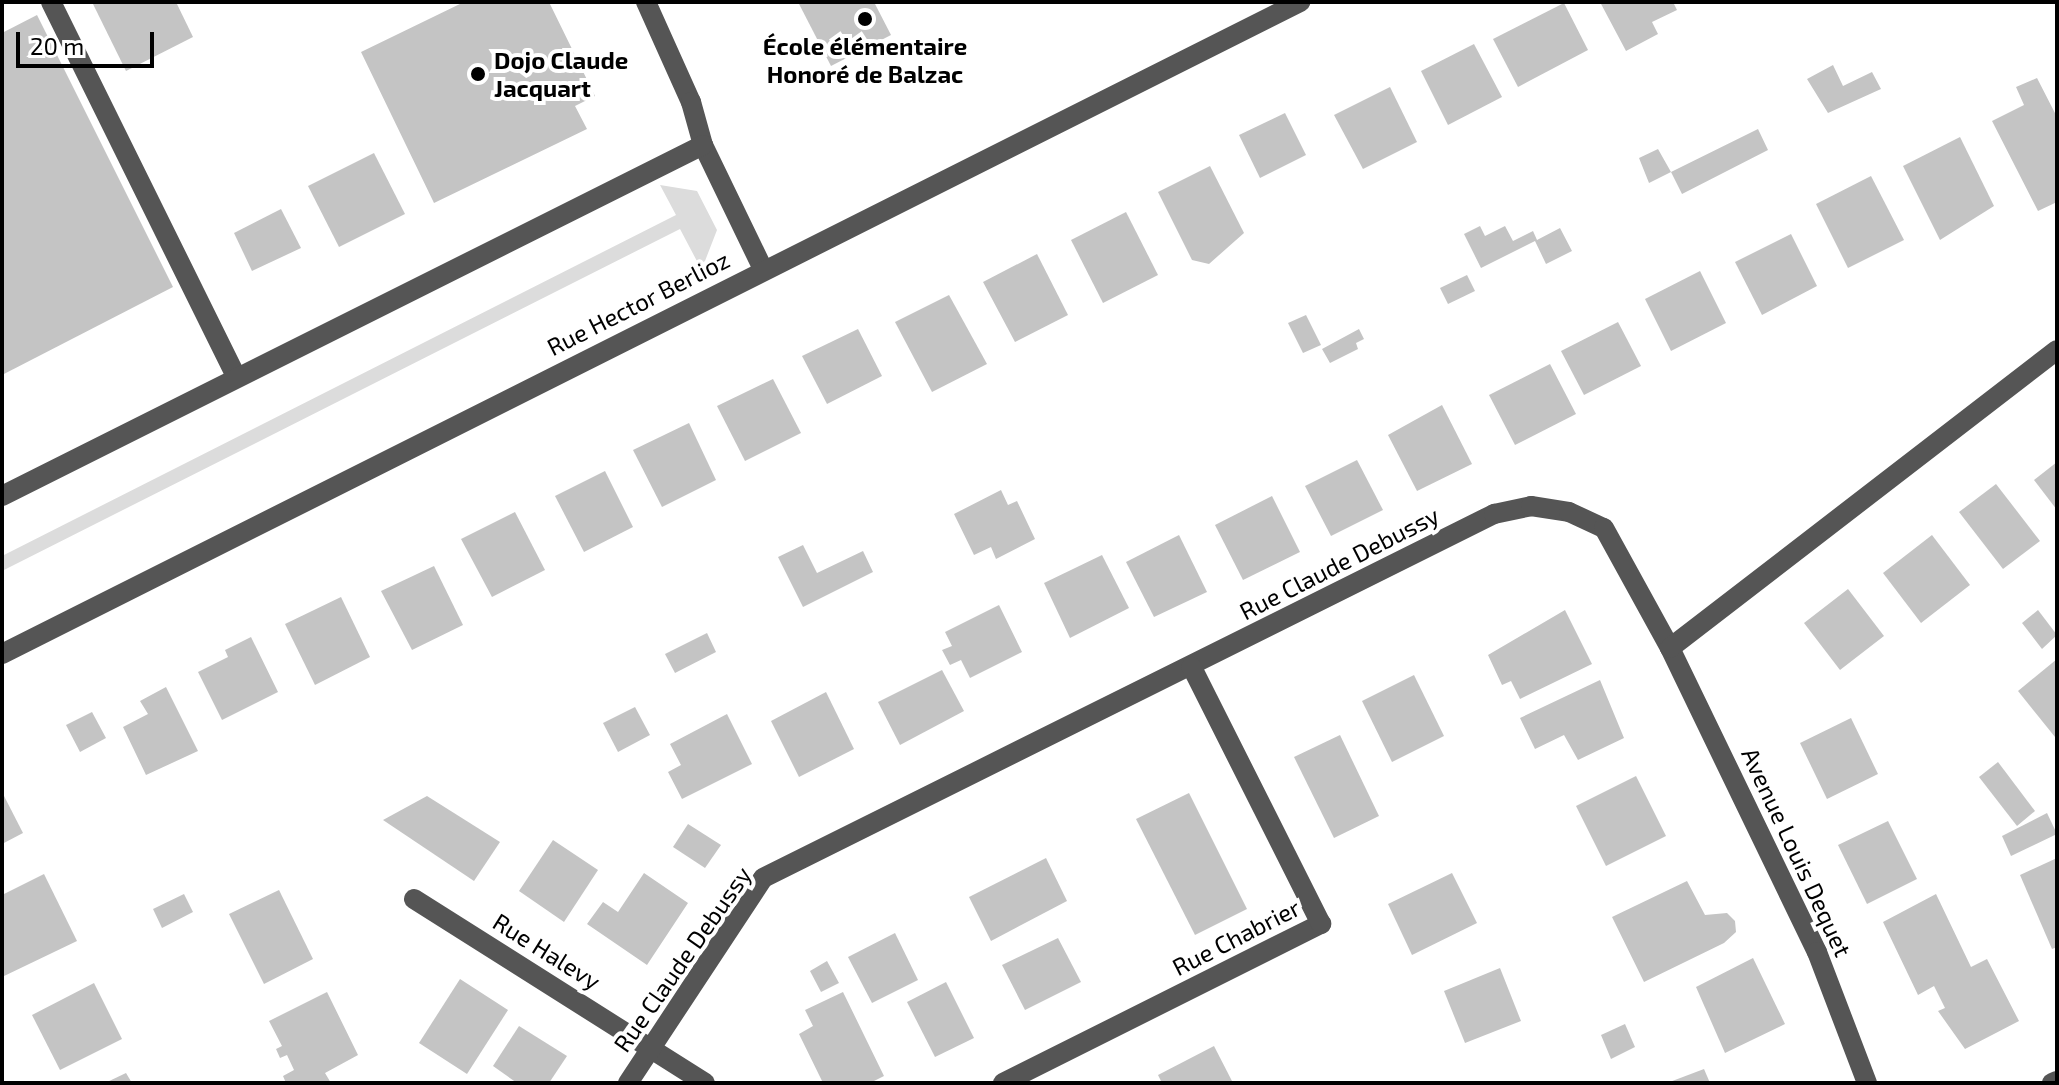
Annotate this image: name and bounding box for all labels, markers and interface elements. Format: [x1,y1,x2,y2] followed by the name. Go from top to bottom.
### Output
[856,10,874,28] marker: École élémentaire Honoré de Balzac
[20,16,158,66] scale bar
[30,31,84,60] text: 20 m
[763,32,967,88] place label: École élémentaire Honoré de Balzac
[494,46,628,102] place label: Dojo Claude Jacquart
[469,65,487,83] marker: Dojo Claude Jacquart
[542,244,734,362] street label: Rue Hector Berlioz
[1235,500,1443,626] street label: Rue Claude Debussy
[1736,743,1858,961] street label: Avenue Louis Dequet
[607,861,757,1057] street label: Rue Claude Debussy
[1167,893,1305,981] street label: Rue Chabrier
[488,907,606,995] street label: Rue Halevy

